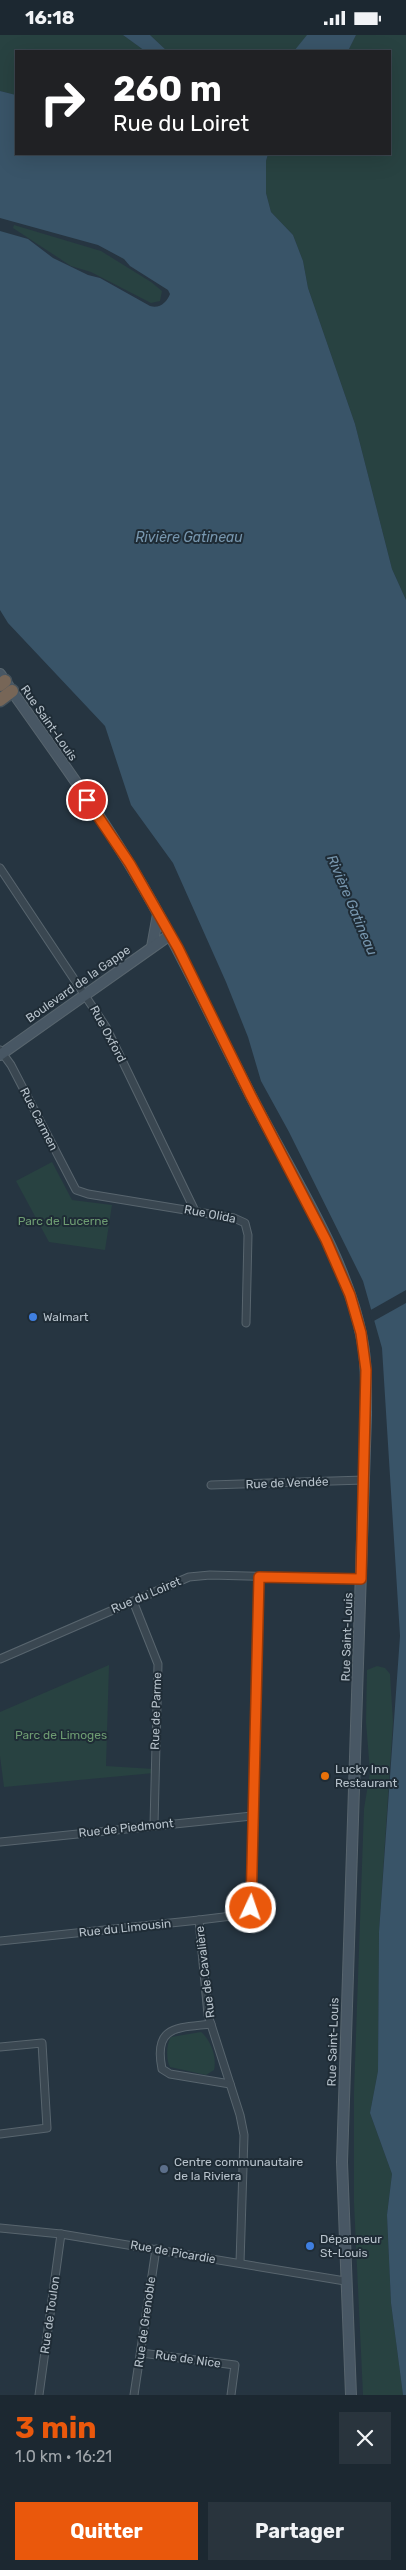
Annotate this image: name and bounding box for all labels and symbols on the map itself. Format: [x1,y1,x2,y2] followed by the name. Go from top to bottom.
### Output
[135,529,243,546] water label: Rivière Gatineau
[18,683,80,763] street label: Rue Saint-Louis
[66,779,108,821] pin
[323,852,381,958] water label: Rivière Gatineau
[23,942,133,1025] street label: Boulevard de la Gappe
[87,1003,129,1065] street label: Rue Oxford
[17,1085,61,1153] street label: Rue Carmen
[183,1202,237,1226] street label: Rue Olida
[18,1214,109,1228] park label: Parc de Lucerne
[43,1310,89,1324] place label: Walmart
[27,1311,39,1323] marker: Walmart
[245,1475,329,1491] street label: Rue de Vendée
[109,1574,183,1616] street label: Rue du Loiret
[338,1592,356,1682] street label: Rue Saint-Louis
[148,1672,164,1750] street label: Rue de Parme
[15,1728,107,1742] park label: Parc de Limoges
[335,1762,397,1790] place label: Lucky Inn Restaurant
[319,1770,331,1782] marker: Lucky Inn Restaurant
[78,1816,174,1840] street label: Rue de Piedmont
[224,1881,276,1933] position arrow
[78,1916,172,1940] street label: Rue du Limousin
[192,1925,218,2019] street label: Rue de Cavalière
[324,1997,342,2087] street label: Rue Saint-Louis
[174,2155,304,2183] place label: Centre communautaire de la Riviera
[158,2163,170,2175] marker: Centre communautaire de la Riviera
[320,2232,382,2260] place label: Dépanneur St-Louis
[129,2238,217,2266] street label: Rue de Picardie
[304,2240,316,2252] marker: Dépanneur St-Louis
[38,2275,62,2355] street label: Rue de Toulon
[132,2275,158,2368] street label: Rue de Grenoble
[154,2347,222,2371] street label: Rue de Nice

